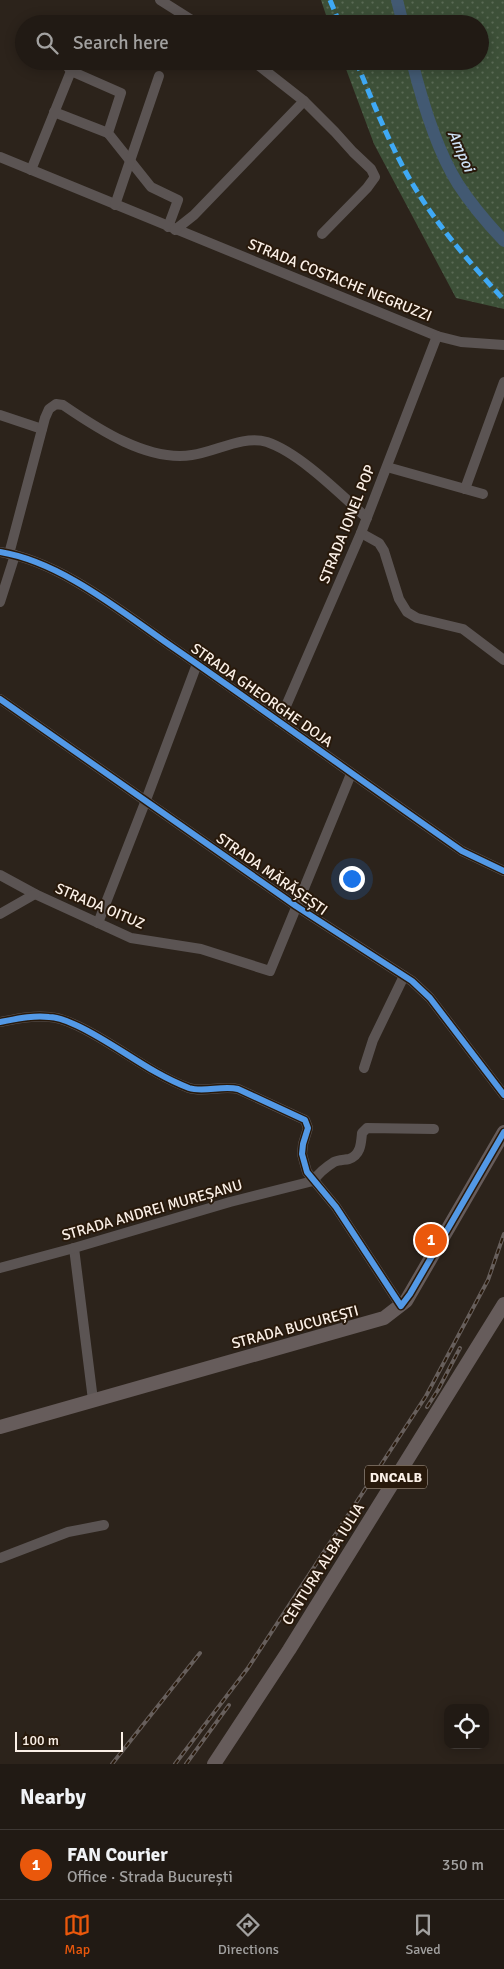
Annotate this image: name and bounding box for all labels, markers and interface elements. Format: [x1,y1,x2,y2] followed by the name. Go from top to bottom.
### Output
[15,15,489,70] search box
[33,29,61,57] icon: search
[73,31,169,55] text: Search here
[443,127,480,177] water label: Ampoi
[245,235,435,325] street label: STRADA COSTACHE NEGRUZZI
[315,462,379,586] street label: STRADA IONEL POP
[188,639,336,751] street label: STRADA GHEORGHE DOJA
[213,829,331,919] street label: STRADA MĂRĂȘEȘTI
[339,866,365,892] your location
[53,879,147,933] street label: STRADA OITUZ
[60,1176,244,1244] street label: STRADA ANDREI MUREȘANU
[415,1221,447,1259] pin: 1
[230,1301,360,1353] street label: STRADA BUCUREȘTI
[365,1465,427,1488] road number: DNCALB
[278,1500,368,1628] street label: CENTURA ALBA IULIA
[444,1704,489,1749] map controls
[444,1704,489,1749] button: locate
[15,1729,122,1752] scale bar
[22,1732,59,1749] text: 100 m
[20,1784,86,1810] text: Nearby
[67,1843,168,1867] text: FAN Courier
[32,1855,40,1875] text: 1
[442,1855,484,1875] text: 350 m
[67,1867,233,1887] text: Office · Strada București
[63,1911,91,1958] tab: Map
[218,1911,279,1958] tab: Directions
[405,1911,441,1958] tab: Saved

